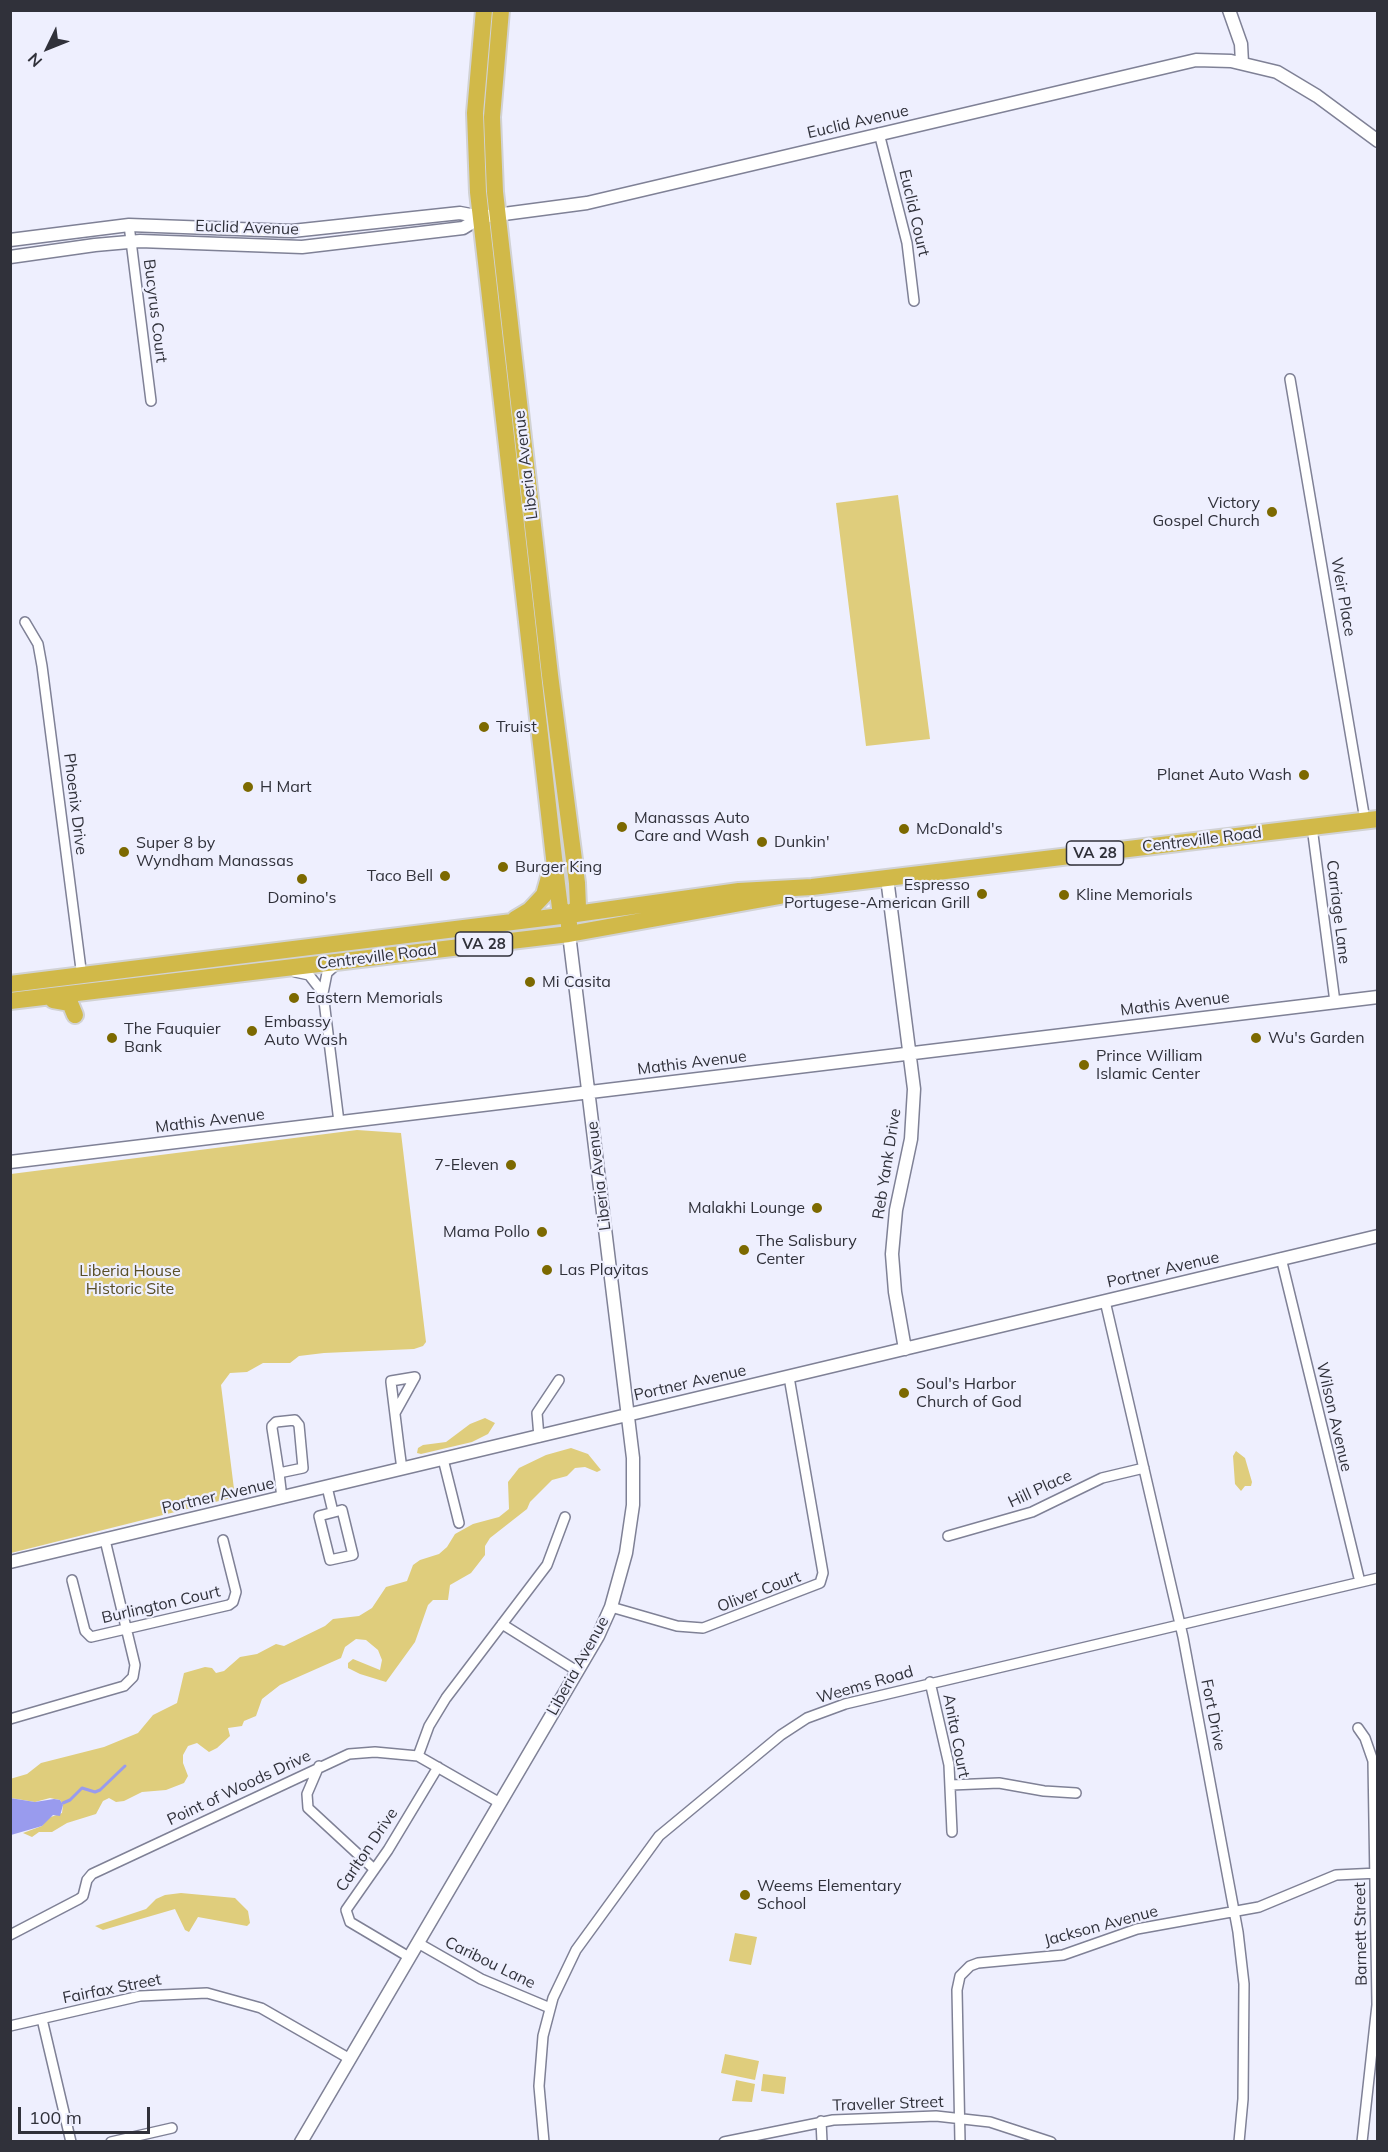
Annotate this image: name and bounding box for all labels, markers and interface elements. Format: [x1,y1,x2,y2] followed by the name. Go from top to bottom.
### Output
[18,18,78,78] north arrow
[23,49,46,72] text: N
[805,101,911,143] street label: Euclid Avenue
[895,168,933,258] street label: Euclid Court
[195,217,299,239] street label: Euclid Avenue
[139,258,171,364] street label: Bucyrus Court
[510,409,542,521] street label: Liberia Avenue
[1152,493,1260,531] place label: Victory Gospel Church
[1265,505,1279,519] marker: Victory Gospel Church
[1327,556,1359,638] street label: Weir Place
[496,717,537,737] place label: Truist
[477,720,491,734] marker: Truist
[59,752,91,856] street label: Phoenix Drive
[1157,765,1292,785] place label: Planet Auto Wash
[1297,768,1311,782] marker: Planet Auto Wash
[260,777,312,797] place label: H Mart
[241,780,255,794] marker: H Mart
[634,808,750,846] place label: Manassas Auto Care and Wash
[916,819,1003,839] place label: McDonald's
[615,820,629,834] marker: Manassas Auto Care and Wash
[897,822,911,836] marker: McDonald's
[1141,823,1263,857] street label: Centreville Road
[774,832,830,852] place label: Dunkin'
[136,833,294,871] place label: Super 8 by Wyndham Manassas
[755,835,769,849] marker: Dunkin'
[1066,841,1124,865] road number: VA 28
[117,845,131,859] marker: Super 8 by Wyndham Manassas
[515,857,602,877] place label: Burger King
[1322,859,1354,965] street label: Carriage Lane
[496,860,510,874] marker: Burger King
[367,866,433,886] place label: Taco Bell
[438,869,452,883] marker: Taco Bell
[295,872,309,886] marker: Domino's
[784,875,970,913] place label: Espresso Portugese-American Grill
[1076,885,1193,905] place label: Kline Memorials
[975,887,989,901] marker: Espresso Portugese-American Grill
[268,888,336,908] place label: Domino's
[1057,888,1071,902] marker: Kline Memorials
[456,932,512,956] road number: VA 28
[316,940,438,974] street label: Centreville Road
[542,972,611,992] place label: Mi Casita
[523,975,537,989] marker: Mi Casita
[306,988,443,1008] place label: Eastern Memorials
[1119,988,1231,1020] street label: Mathis Avenue
[287,991,301,1005] marker: Eastern Memorials
[264,1012,348,1050] place label: Embassy Auto Wash
[124,1019,221,1057] place label: The Fauquier Bank
[245,1024,259,1038] marker: Embassy Auto Wash
[1268,1028,1365,1048] place label: Wu's Garden
[105,1031,119,1045] marker: The Fauquier Bank
[1249,1031,1263,1045] marker: Wu's Garden
[1096,1046,1203,1084] place label: Prince William Islamic Center
[636,1047,748,1079] street label: Mathis Avenue
[1077,1058,1091,1072] marker: Prince William Islamic Center
[154,1105,266,1137] street label: Mathis Avenue
[869,1107,905,1221] street label: Reb Yank Drive
[583,1120,615,1232] street label: Liberia Avenue
[434,1155,499,1175] place label: 7-Eleven
[504,1158,518,1172] marker: 7-Eleven
[688,1198,805,1218] place label: Malakhi Lounge
[810,1201,824,1215] marker: Malakhi Lounge
[443,1222,530,1242] place label: Mama Pollo
[535,1225,549,1239] marker: Mama Pollo
[756,1231,857,1269] place label: The Salisbury Center
[737,1243,751,1257] marker: The Salisbury Center
[1105,1248,1221,1292] street label: Portner Avenue
[559,1260,649,1280] place label: Las Playitas
[79,1261,181,1299] park label: Liberia House Historic Site
[540,1263,554,1277] marker: Las Playitas
[1312,1360,1356,1474] street label: Wilson Avenue
[632,1361,748,1405] street label: Portner Avenue
[916,1374,1022,1412] place label: Soul's Harbor Church of God
[897,1386,911,1400] marker: Soul's Harbor Church of God
[1005,1466,1075,1512] street label: Hill Place
[160,1474,276,1518] street label: Portner Avenue
[715,1567,803,1617] street label: Oliver Court
[100,1582,222,1628] street label: Burlington Court
[543,1613,613,1719] street label: Liberia Avenue
[814,1662,916,1708] street label: Weems Road
[1197,1678,1229,1752] street label: Fort Drive
[938,1692,974,1780] street label: Anita Court
[164,1746,314,1830] street label: Point of Woods Drive
[332,1805,402,1895] street label: Carlton Drive
[757,1876,901,1914] place label: Weems Elementary School
[1350,1882,1372,1986] street label: Barnett Street
[738,1888,752,1902] marker: Weems Elementary School
[1042,1902,1160,1950] street label: Jackson Avenue
[442,1933,538,1993] street label: Caribou Lane
[61,1970,163,2008] street label: Fairfax Street
[832,2092,944,2116] street label: Traveller Street
[21,2095,153,2133] scale bar
[29,2106,82,2129] text: 100 m

